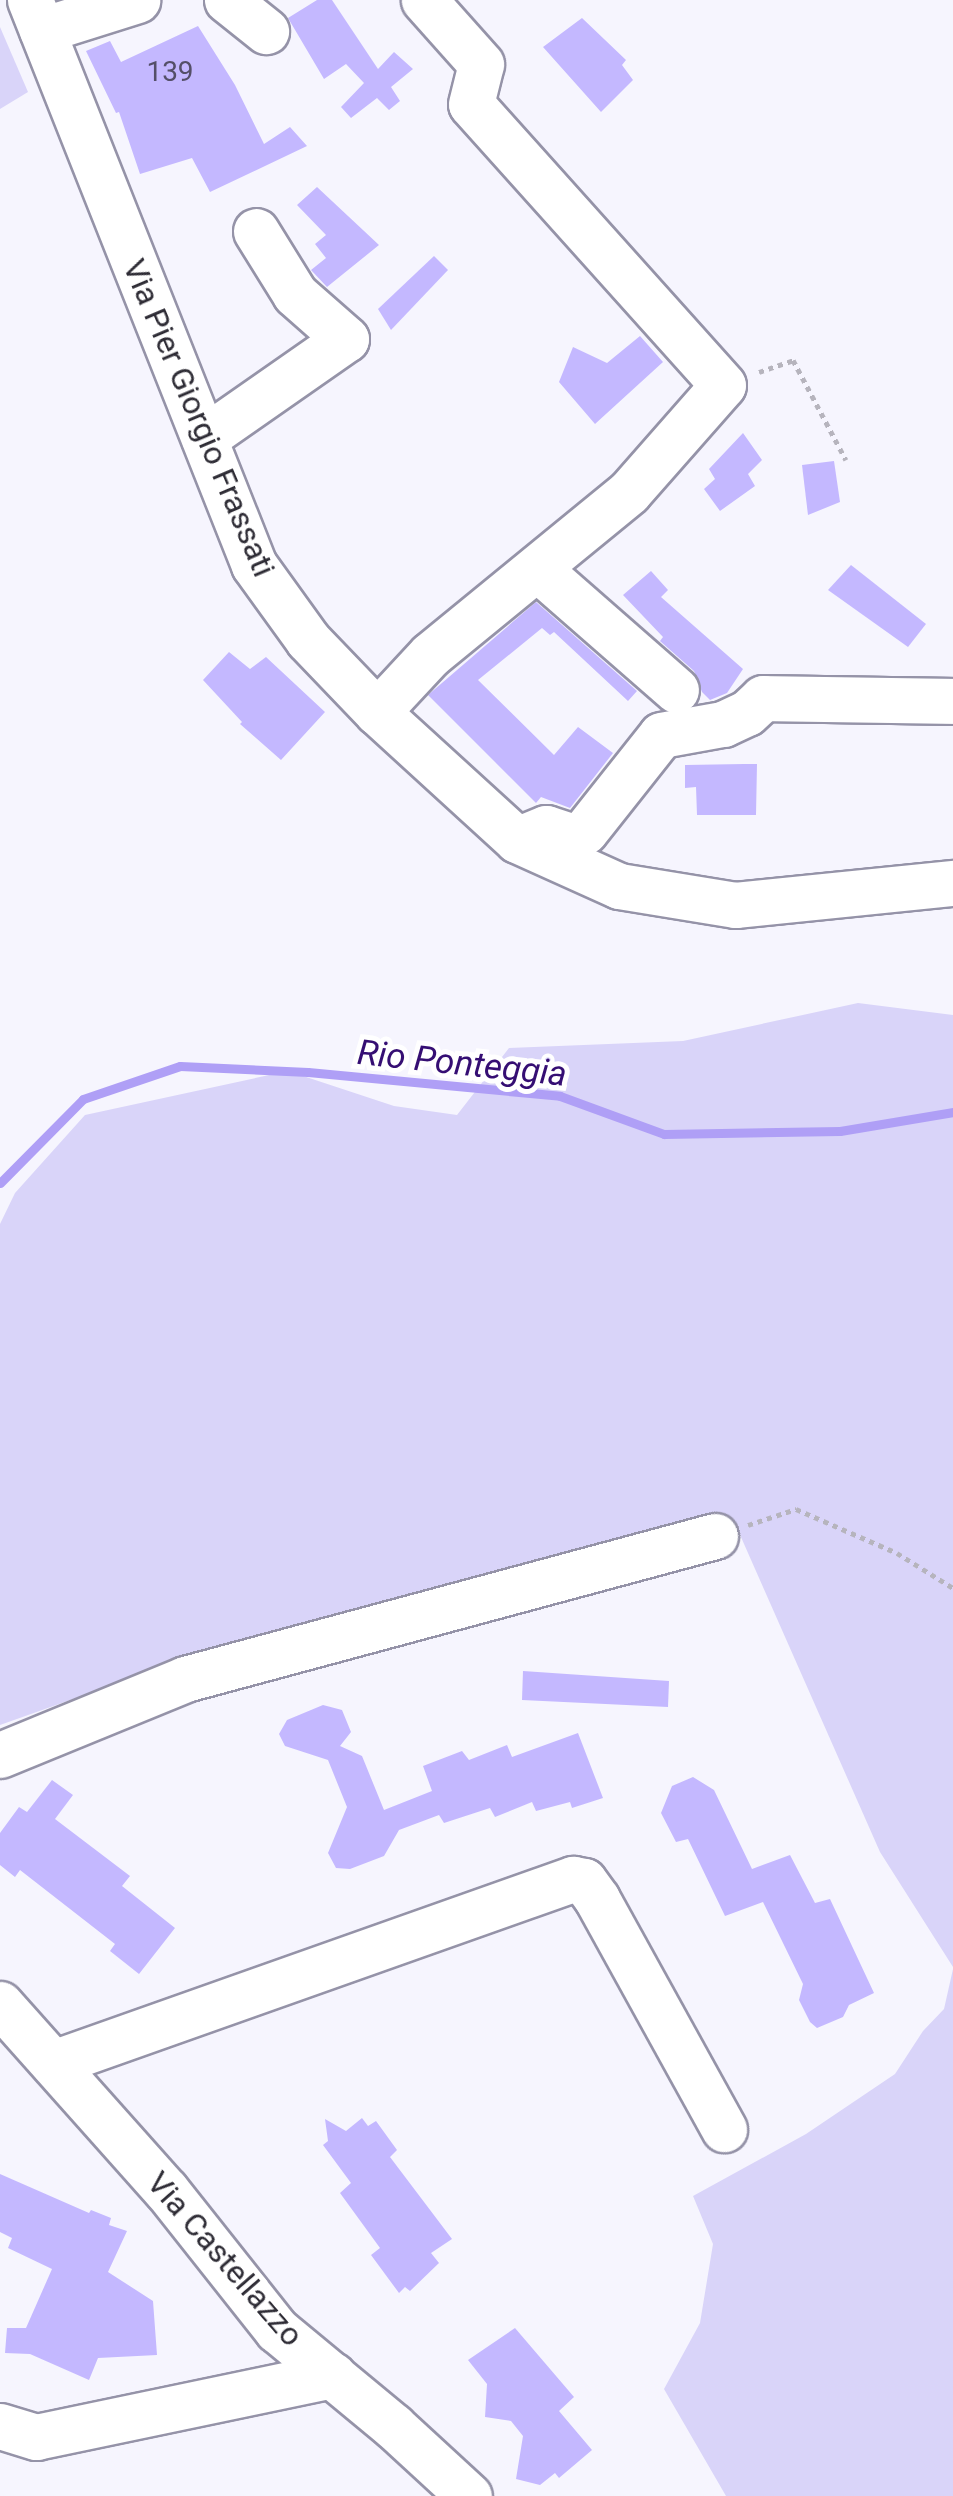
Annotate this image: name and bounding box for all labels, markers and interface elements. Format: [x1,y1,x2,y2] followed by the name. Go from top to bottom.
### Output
[146,55,194,89] house number: 139
[115,253,283,583] street label: Via Pier Giorgio Frassati
[355,1032,569,1096] water label: Rio Ponteggia
[139,2164,311,2354] street label: Via Castellazzo

